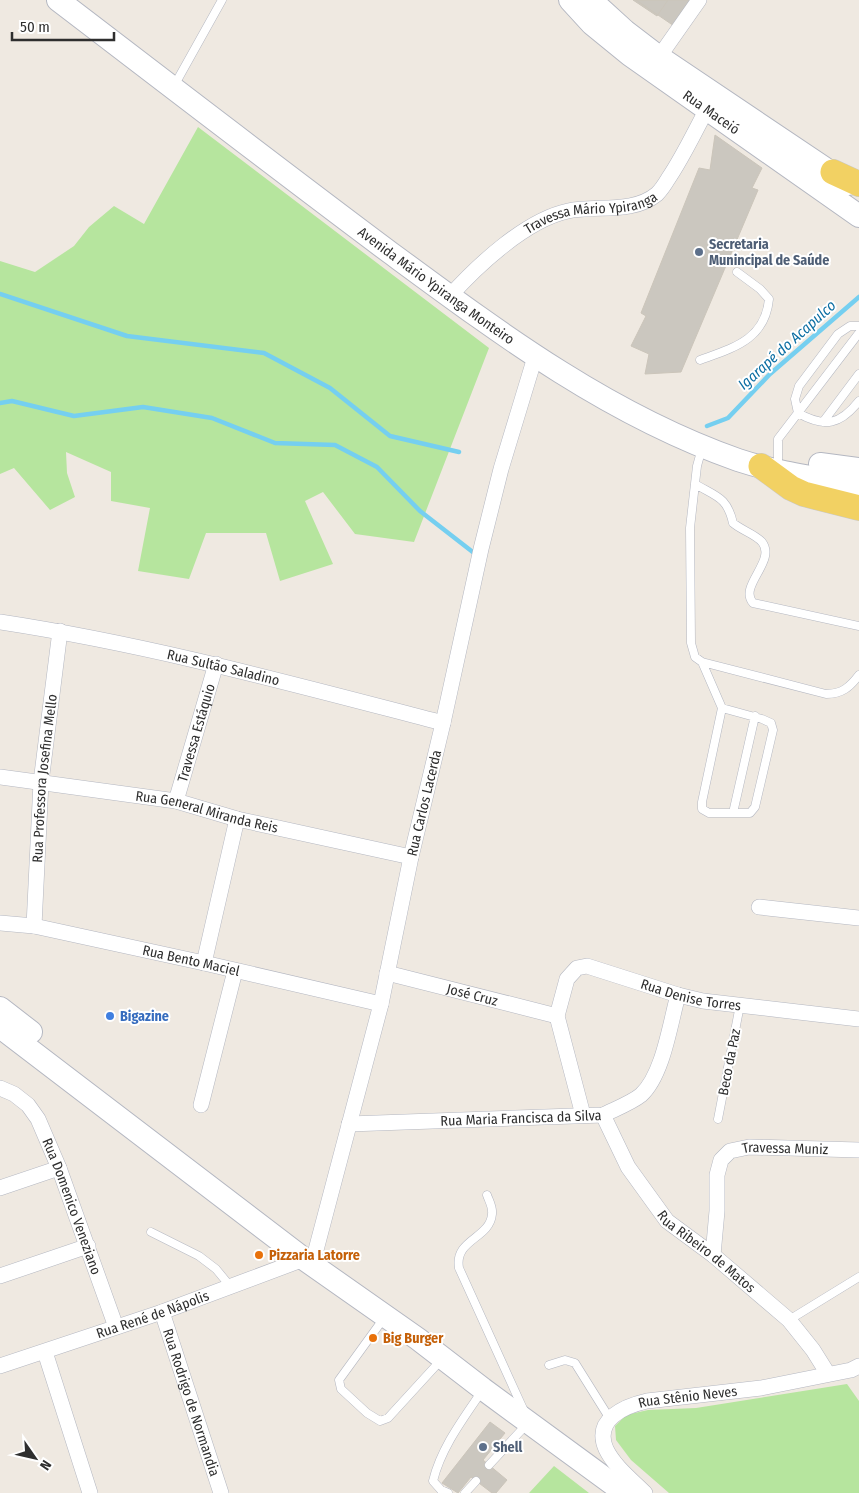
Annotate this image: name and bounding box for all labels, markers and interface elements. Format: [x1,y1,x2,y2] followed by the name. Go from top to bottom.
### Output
[12,10,115,42] scale bar
[20,18,50,36] text: 50 m
[679,87,743,138] street label: Rua Maceió
[521,189,661,238] street label: Travessa Mário Ypiranga
[354,224,517,348] street label: Avenida Mário Ypiranga Monteiro
[709,236,829,269] place label: Secretaria Munincipal de Saúde
[693,246,705,258] marker: Secretaria Munincipal de Saúde
[734,296,840,394] water label: Igarapé do Acapulco
[165,646,281,689] street label: Rua Sultão Saladino
[174,682,219,784] street label: Travessa Estáquio
[29,693,61,863] street label: Rua Professora Josefina Mello
[403,748,445,858] street label: Rua Carlos Lacerda
[134,788,280,837] street label: Rua General Miranda Reis
[141,942,242,980] street label: Rua Bento Maciel
[638,976,742,1014] street label: Rua Denise Torres
[445,980,500,1010] street label: José Cruz
[120,1008,169,1025] place label: Bigazine
[104,1010,116,1022] marker: Bigazine
[715,1027,744,1097] street label: Beco da Paz
[440,1107,602,1130] street label: Rua Maria Francisca da Silva
[38,1136,105,1277] street label: Rua Domenico Veneziano
[741,1139,829,1158] street label: Travessa Muniz
[653,1207,759,1297] street label: Rua Ribeiro de Matos
[269,1247,360,1264] place label: Pizzaria Latorre
[253,1249,265,1261] marker: Pizzaria Latorre
[94,1287,211,1342] street label: Rua René de Nápolis
[159,1326,223,1479] street label: Rua Rodrigo de Normandia
[383,1330,444,1347] place label: Big Burger
[367,1332,379,1344] marker: Big Burger
[636,1383,738,1412] street label: Rua Stênio Neves
[10,1433,60,1483] north arrow
[493,1439,523,1456] place label: Shell
[477,1441,489,1453] marker: Shell
[36,1457,55,1473] text: N

